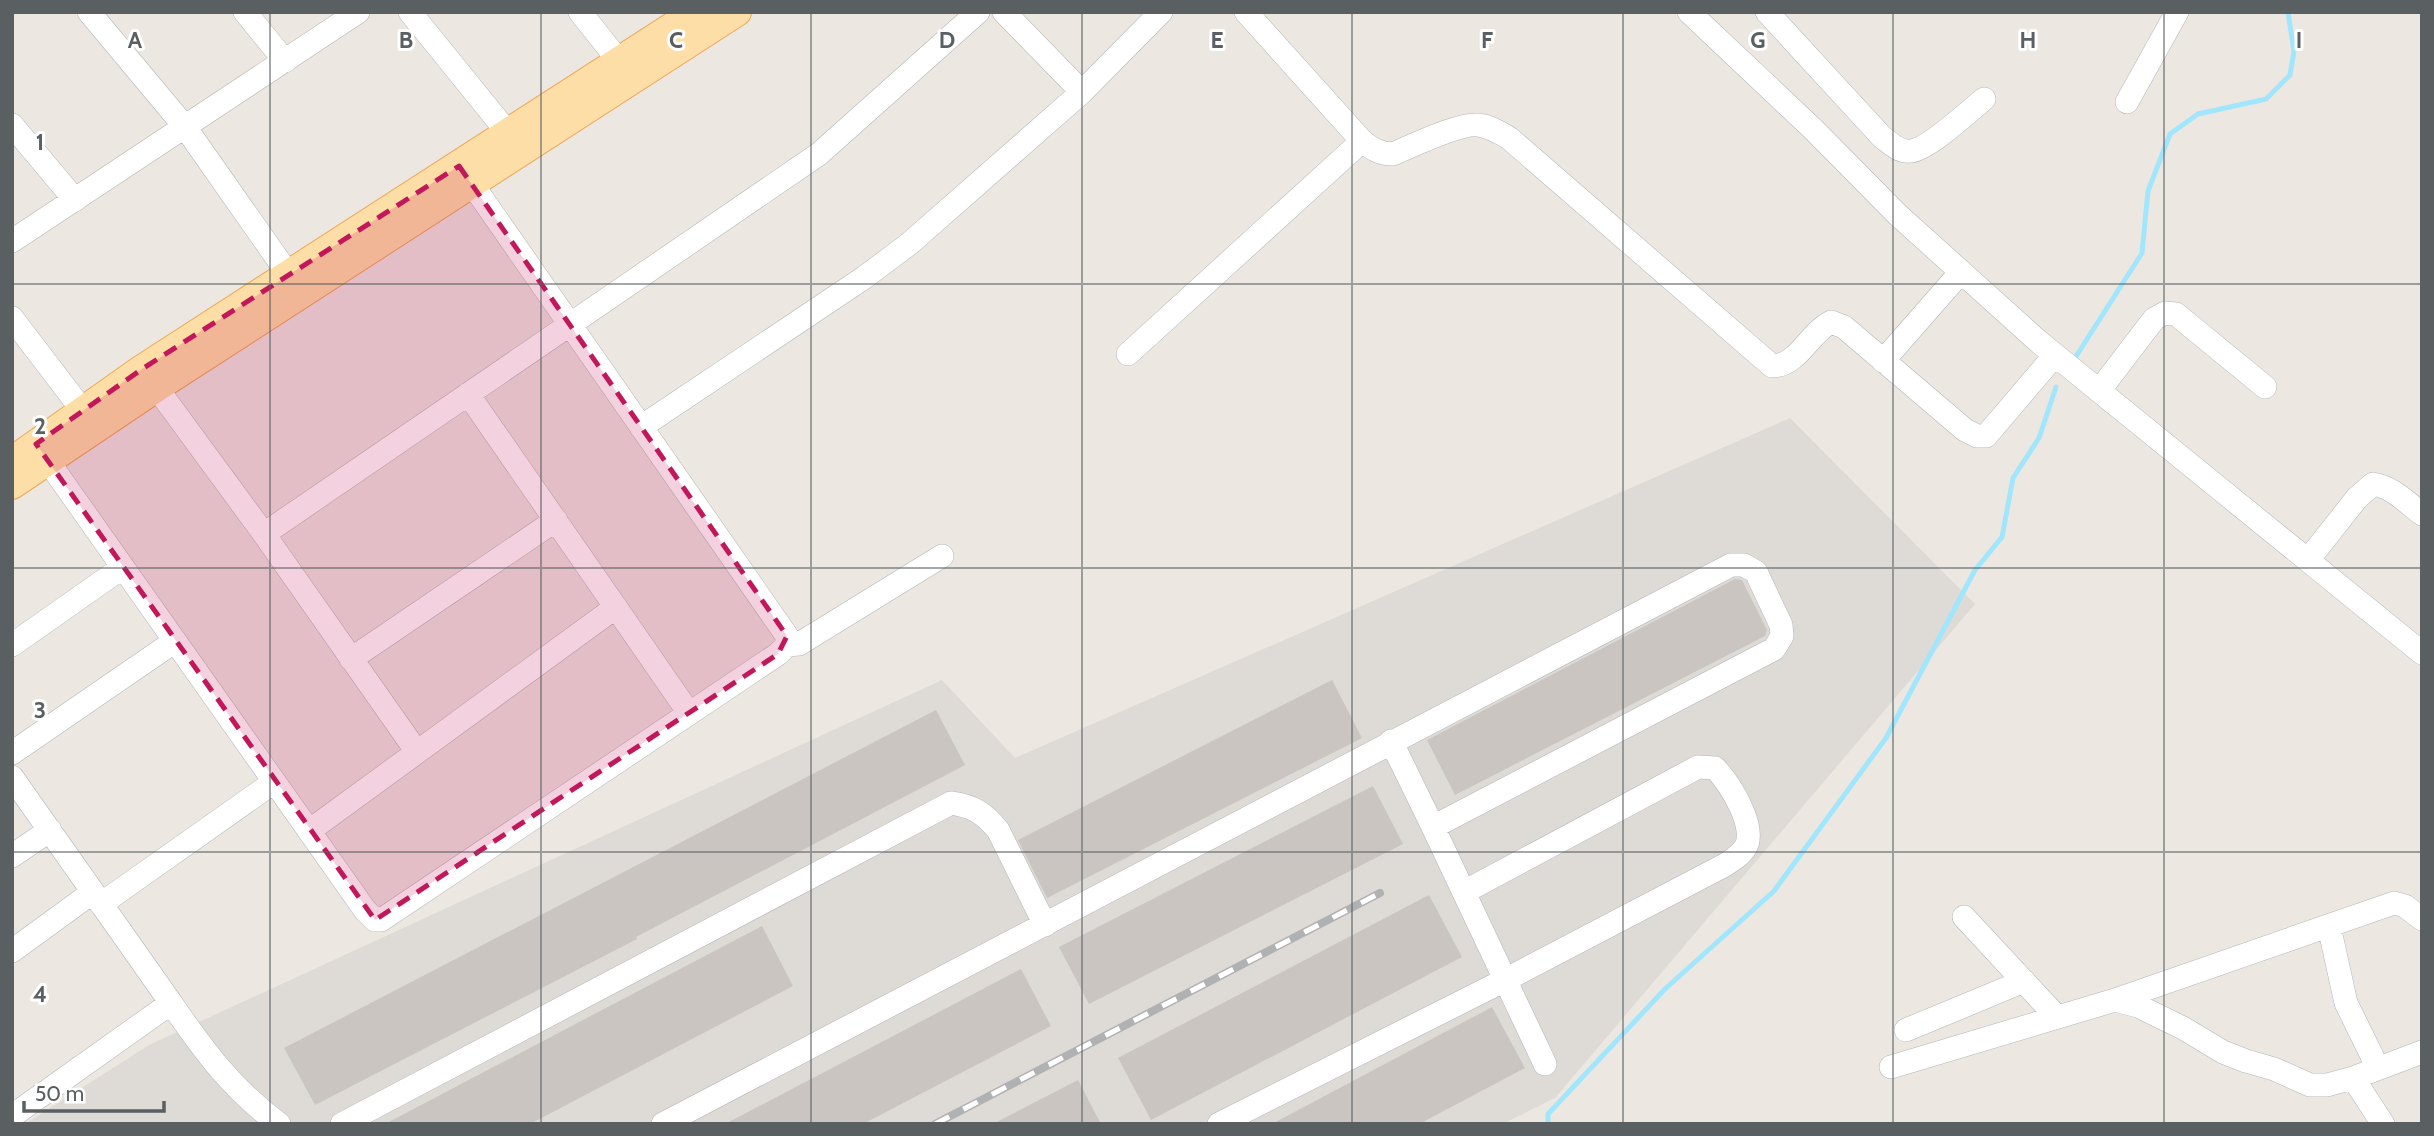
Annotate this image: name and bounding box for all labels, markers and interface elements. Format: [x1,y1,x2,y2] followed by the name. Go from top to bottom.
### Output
[128,26,143,54] text: A
[399,26,413,54] text: B
[669,26,683,54] text: C
[939,26,955,54] text: D
[1210,26,1224,54] text: E
[1481,26,1493,54] text: F
[1750,26,1766,54] text: G
[2020,26,2036,54] text: H
[2296,26,2302,54] text: I
[36,128,44,156] text: 1
[34,412,46,440] text: 2
[34,696,46,724] text: 3
[33,980,47,1008] text: 4
[24,1070,164,1114] scale bar
[35,1081,84,1106] text: 50 m

